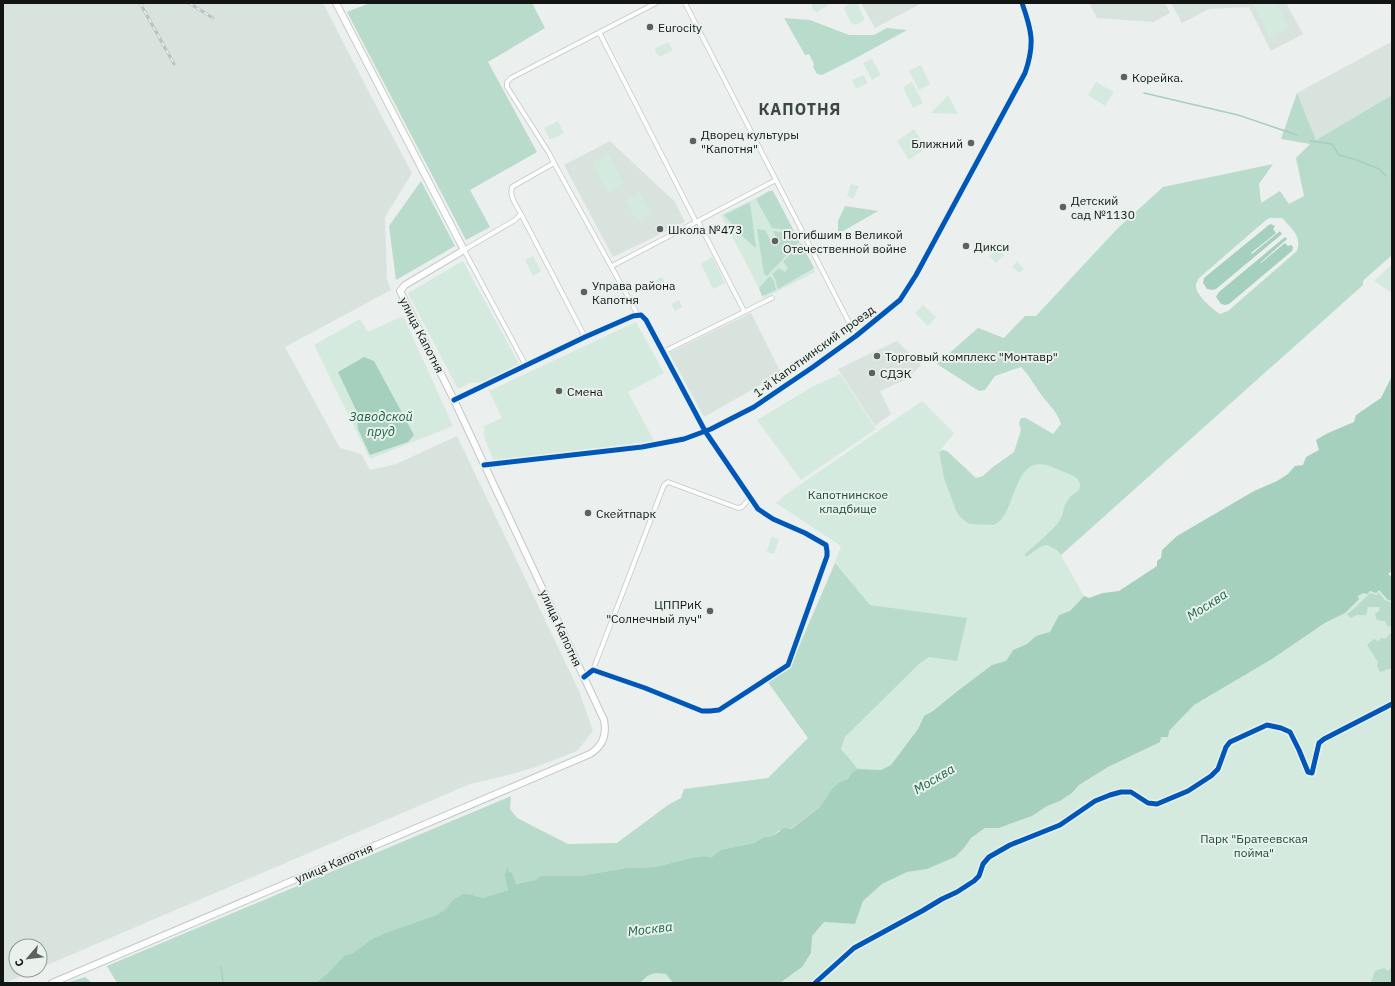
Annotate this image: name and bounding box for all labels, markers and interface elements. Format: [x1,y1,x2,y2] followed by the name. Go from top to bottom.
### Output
[658,20,702,35] place label: Eurocity
[645,22,655,32] marker: Eurocity
[1132,70,1183,85] place label: Корейка.
[1119,72,1129,82] marker: Корейка.
[759,99,841,119] district label: КАПОТНЯ
[701,127,799,156] place label: Дворец культуры "Капотня"
[688,136,698,146] marker: Дворец культуры "Капотня"
[911,136,963,151] place label: Ближний
[966,138,976,148] marker: Ближний
[1071,193,1135,222] place label: Детский сад №1130
[1058,202,1068,212] marker: Детский сад №1130
[668,222,743,237] place label: Школа №473
[655,224,665,234] marker: Школа №473
[783,227,907,256] place label: Погибшим в Великой Отечественной войне
[770,236,780,246] marker: Погибшим в Великой Отечественной войне
[974,239,1009,254] place label: Дикси
[961,241,971,251] marker: Дикси
[592,278,676,307] place label: Управа района Капотня
[579,287,589,297] marker: Управа района Капотня
[396,295,448,375] street label: улица Капотня
[750,302,878,400] street label: 1-й Капотнинский проезд
[885,349,1058,364] place label: Торговый комплекс "Монтавр"
[872,351,882,361] marker: Торговый комплекс "Монтавр"
[880,366,912,381] place label: СДЭК
[867,368,877,378] marker: СДЭК
[567,384,603,399] place label: Смена
[554,386,564,396] marker: Смена
[349,408,413,440] water label: Заводской пруд
[808,487,889,516] park label: Капотнинское кладбище
[596,506,656,521] place label: Скейтпарк
[583,508,593,518] marker: Скейтпарк
[1183,586,1231,624] water label: Москва
[537,587,585,669] street label: улица Капотня
[606,597,702,626] place label: ЦППРиК "Солнечный луч"
[705,606,715,616] marker: ЦППРиК "Солнечный луч"
[910,760,958,798] water label: Москва
[1200,831,1308,860] park label: Парк "Братеевская пойма"
[293,840,375,886] street label: улица Капотня
[627,918,673,940] water label: Москва
[8,938,48,978] north arrow
[11,956,27,969] text: С

